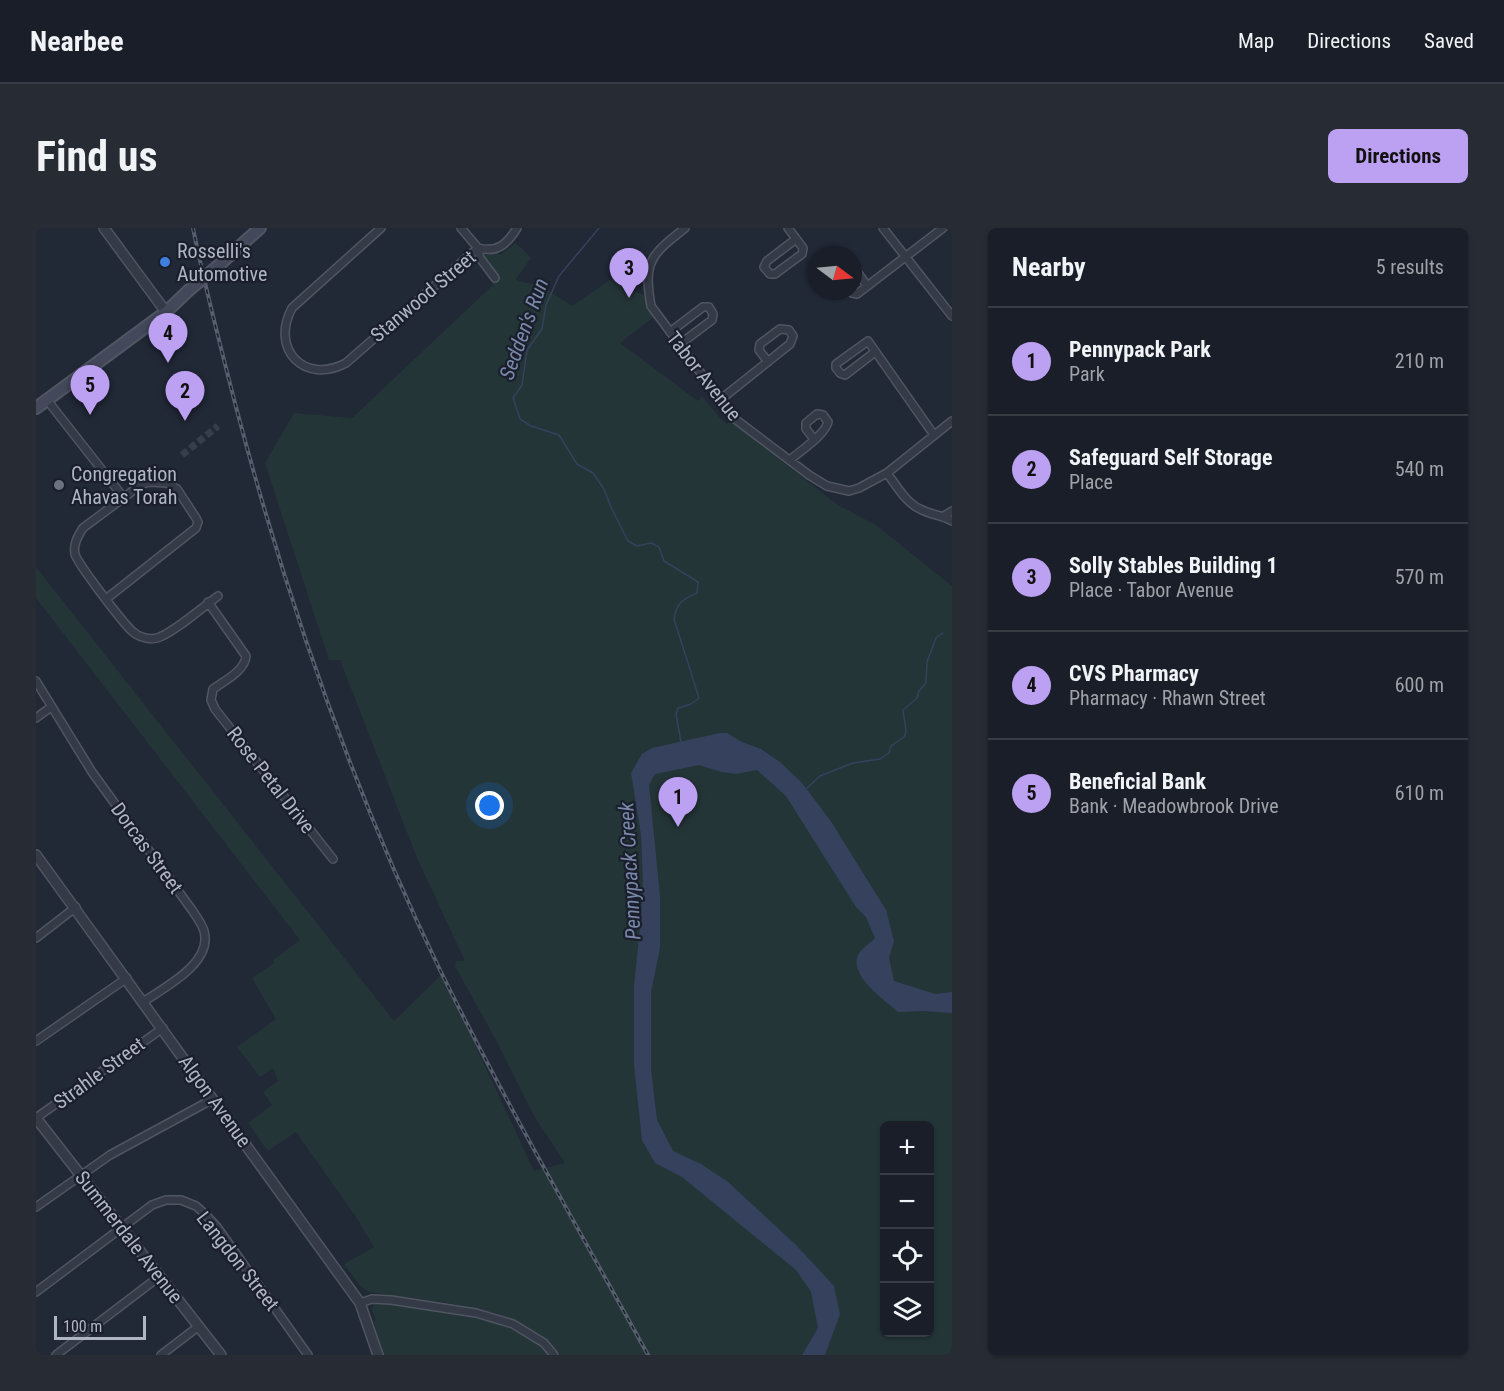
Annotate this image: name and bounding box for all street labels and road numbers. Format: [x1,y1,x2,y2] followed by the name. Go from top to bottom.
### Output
[365,245,481,347] street label: Stanwood Street
[662,326,746,426] street label: Tabor Avenue
[222,722,320,838] street label: Rose Petal Drive
[106,798,188,898] street label: Dorcas Street
[49,1032,149,1114] street label: Strahle Street
[174,1050,256,1152] street label: Algon Avenue
[70,1166,188,1308] street label: Summerdale Avenue
[192,1206,284,1316] street label: Langdon Street

